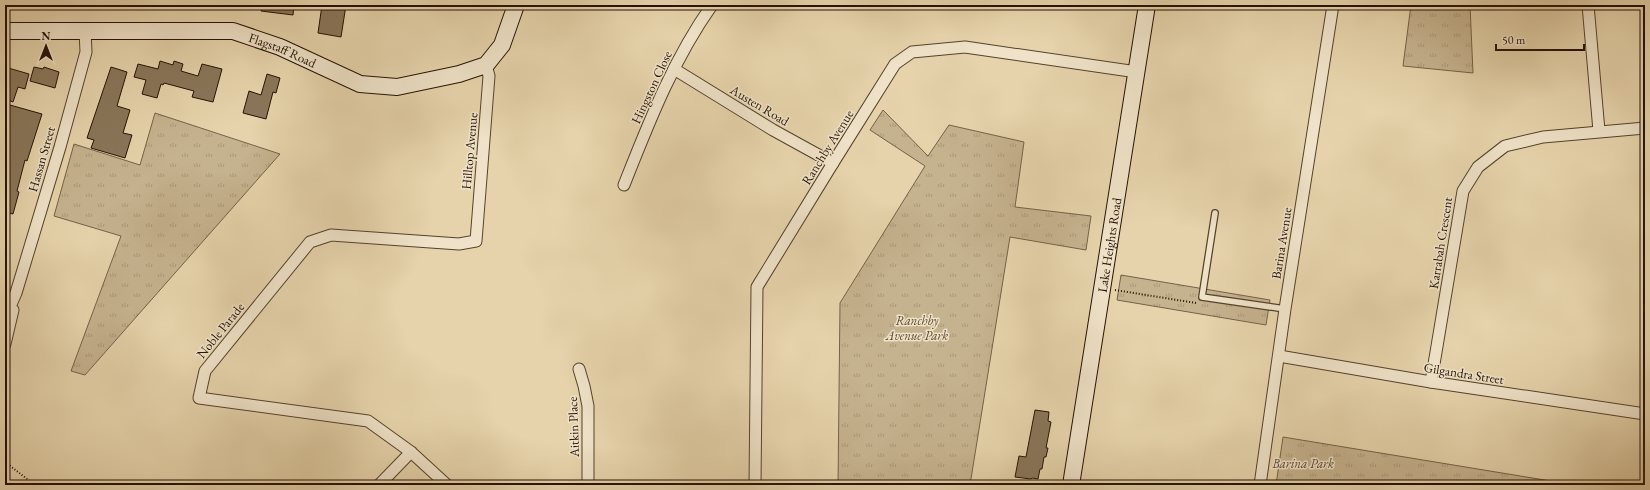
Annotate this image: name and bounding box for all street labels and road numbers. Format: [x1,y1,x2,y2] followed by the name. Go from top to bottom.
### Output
[246,29,319,72] street label: Flagstaff Road
[627,48,676,126] street label: Hingston Close
[726,81,793,130] street label: Austen Road
[798,107,857,188] street label: Ranchby Avenue
[458,112,481,190] street label: Hilltop Avenue
[24,124,59,194] street label: Hassan Street
[1094,196,1125,294] street label: Lake Heights Road
[1425,196,1456,290] street label: Karrabah Crescent
[1267,206,1296,280] street label: Barina Avenue
[193,299,248,362] street label: Noble Parade
[1423,359,1505,388] street label: Gilgandra Street
[564,396,583,459] street label: Aitkin Place

